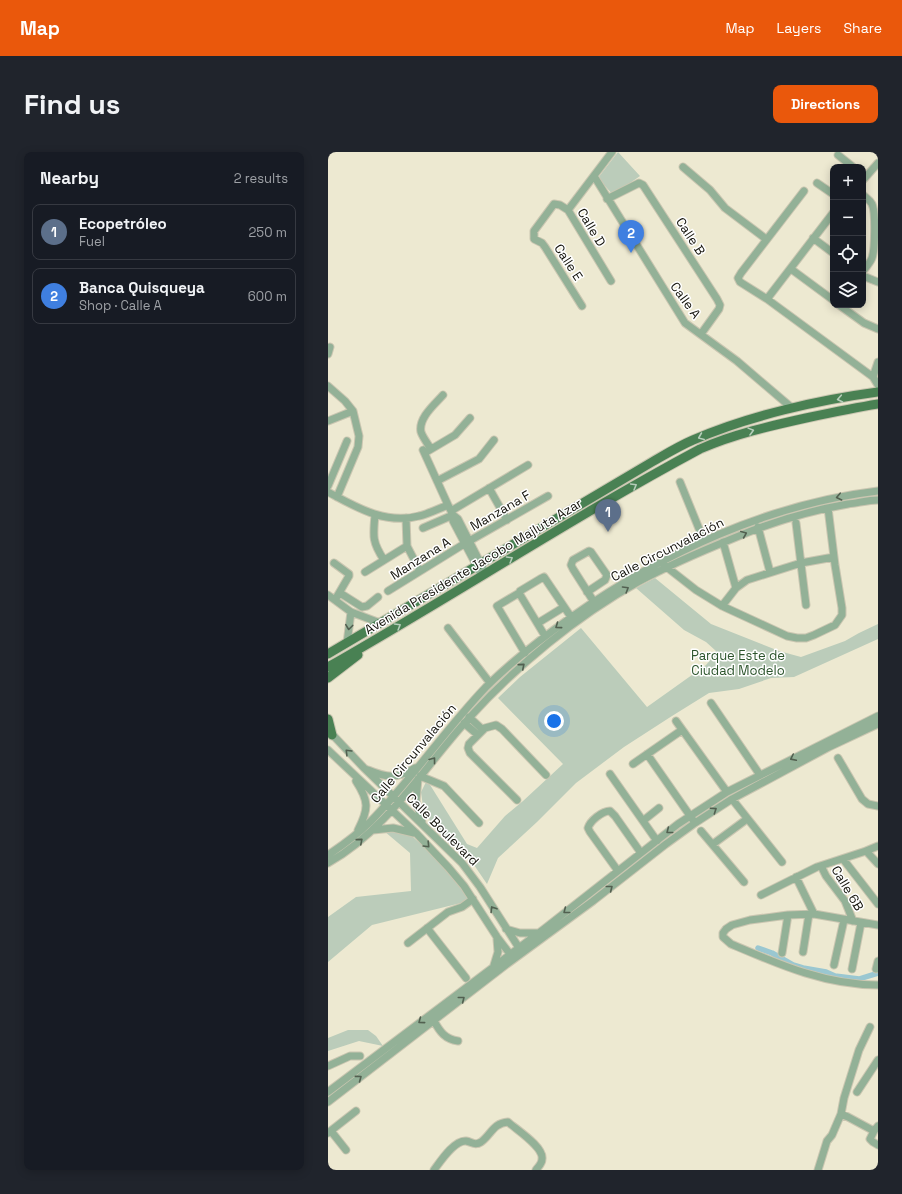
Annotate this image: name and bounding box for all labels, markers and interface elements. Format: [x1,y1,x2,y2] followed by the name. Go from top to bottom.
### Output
[20,16,60,41] text: Map
[725,19,755,37] text: Map
[777,19,821,37] text: Layers
[843,19,882,37] text: Share
[773,85,878,123] button: Directions
[24,86,121,122] text: Find us
[830,164,866,308] map controls
[830,164,866,200] button: +
[40,167,99,189] text: Nearby
[234,170,288,187] text: 2 results
[830,200,866,236] button: −
[574,205,610,250] street label: Calle D
[79,214,167,233] text: Ecopetróleo
[672,214,709,258] street label: Calle B
[618,220,644,253] pin: 2
[51,224,57,241] text: 1
[249,224,287,241] text: 250 m
[79,233,105,250] text: Fuel
[830,236,866,272] button: locate
[550,241,587,284] street label: Calle E
[830,272,866,308] button: layers
[79,278,205,297] text: Banca Quisqueya
[667,279,705,322] street label: Calle A
[50,288,58,305] text: 2
[248,288,287,305] text: 600 m
[79,297,162,314] text: Shop · Calle A
[837,394,843,402] one-way arrow
[747,427,754,436] one-way arrow
[698,432,705,440] one-way arrow
[630,484,637,491] one-way arrow
[467,486,533,534] street label: Manzana F
[836,493,843,501] one-way arrow
[361,495,585,638] street label: Avenida Presidente Jacobo Majluta Azar
[595,499,621,532] pin: 1
[608,514,727,585] street label: Calle Circunvalación
[740,530,747,538] one-way arrow
[387,533,453,584] street label: Manzana A
[506,557,513,564] one-way arrow
[622,587,629,594] one-way arrow
[556,621,563,628] one-way arrow
[394,623,401,631] one-way arrow
[345,624,354,630] one-way arrow
[691,647,785,679] park label: Parque Este de Ciudad Modelo
[517,664,524,671] one-way arrow
[367,700,460,807] street label: Calle Circunvalación
[544,711,564,731] your location
[345,749,353,757] one-way arrow
[790,753,797,761] one-way arrow
[428,758,435,765] one-way arrow
[403,789,483,869] street label: Calle Boulevard
[710,807,717,815] one-way arrow
[666,826,673,833] one-way arrow
[355,839,363,846] one-way arrow
[422,840,429,848] one-way arrow
[827,863,868,914] street label: Calle 6B
[605,886,612,893] one-way arrow
[491,906,498,913] one-way arrow
[564,906,571,913] one-way arrow
[458,997,465,1004] one-way arrow
[418,1016,425,1023] one-way arrow
[355,1076,362,1083] one-way arrow

